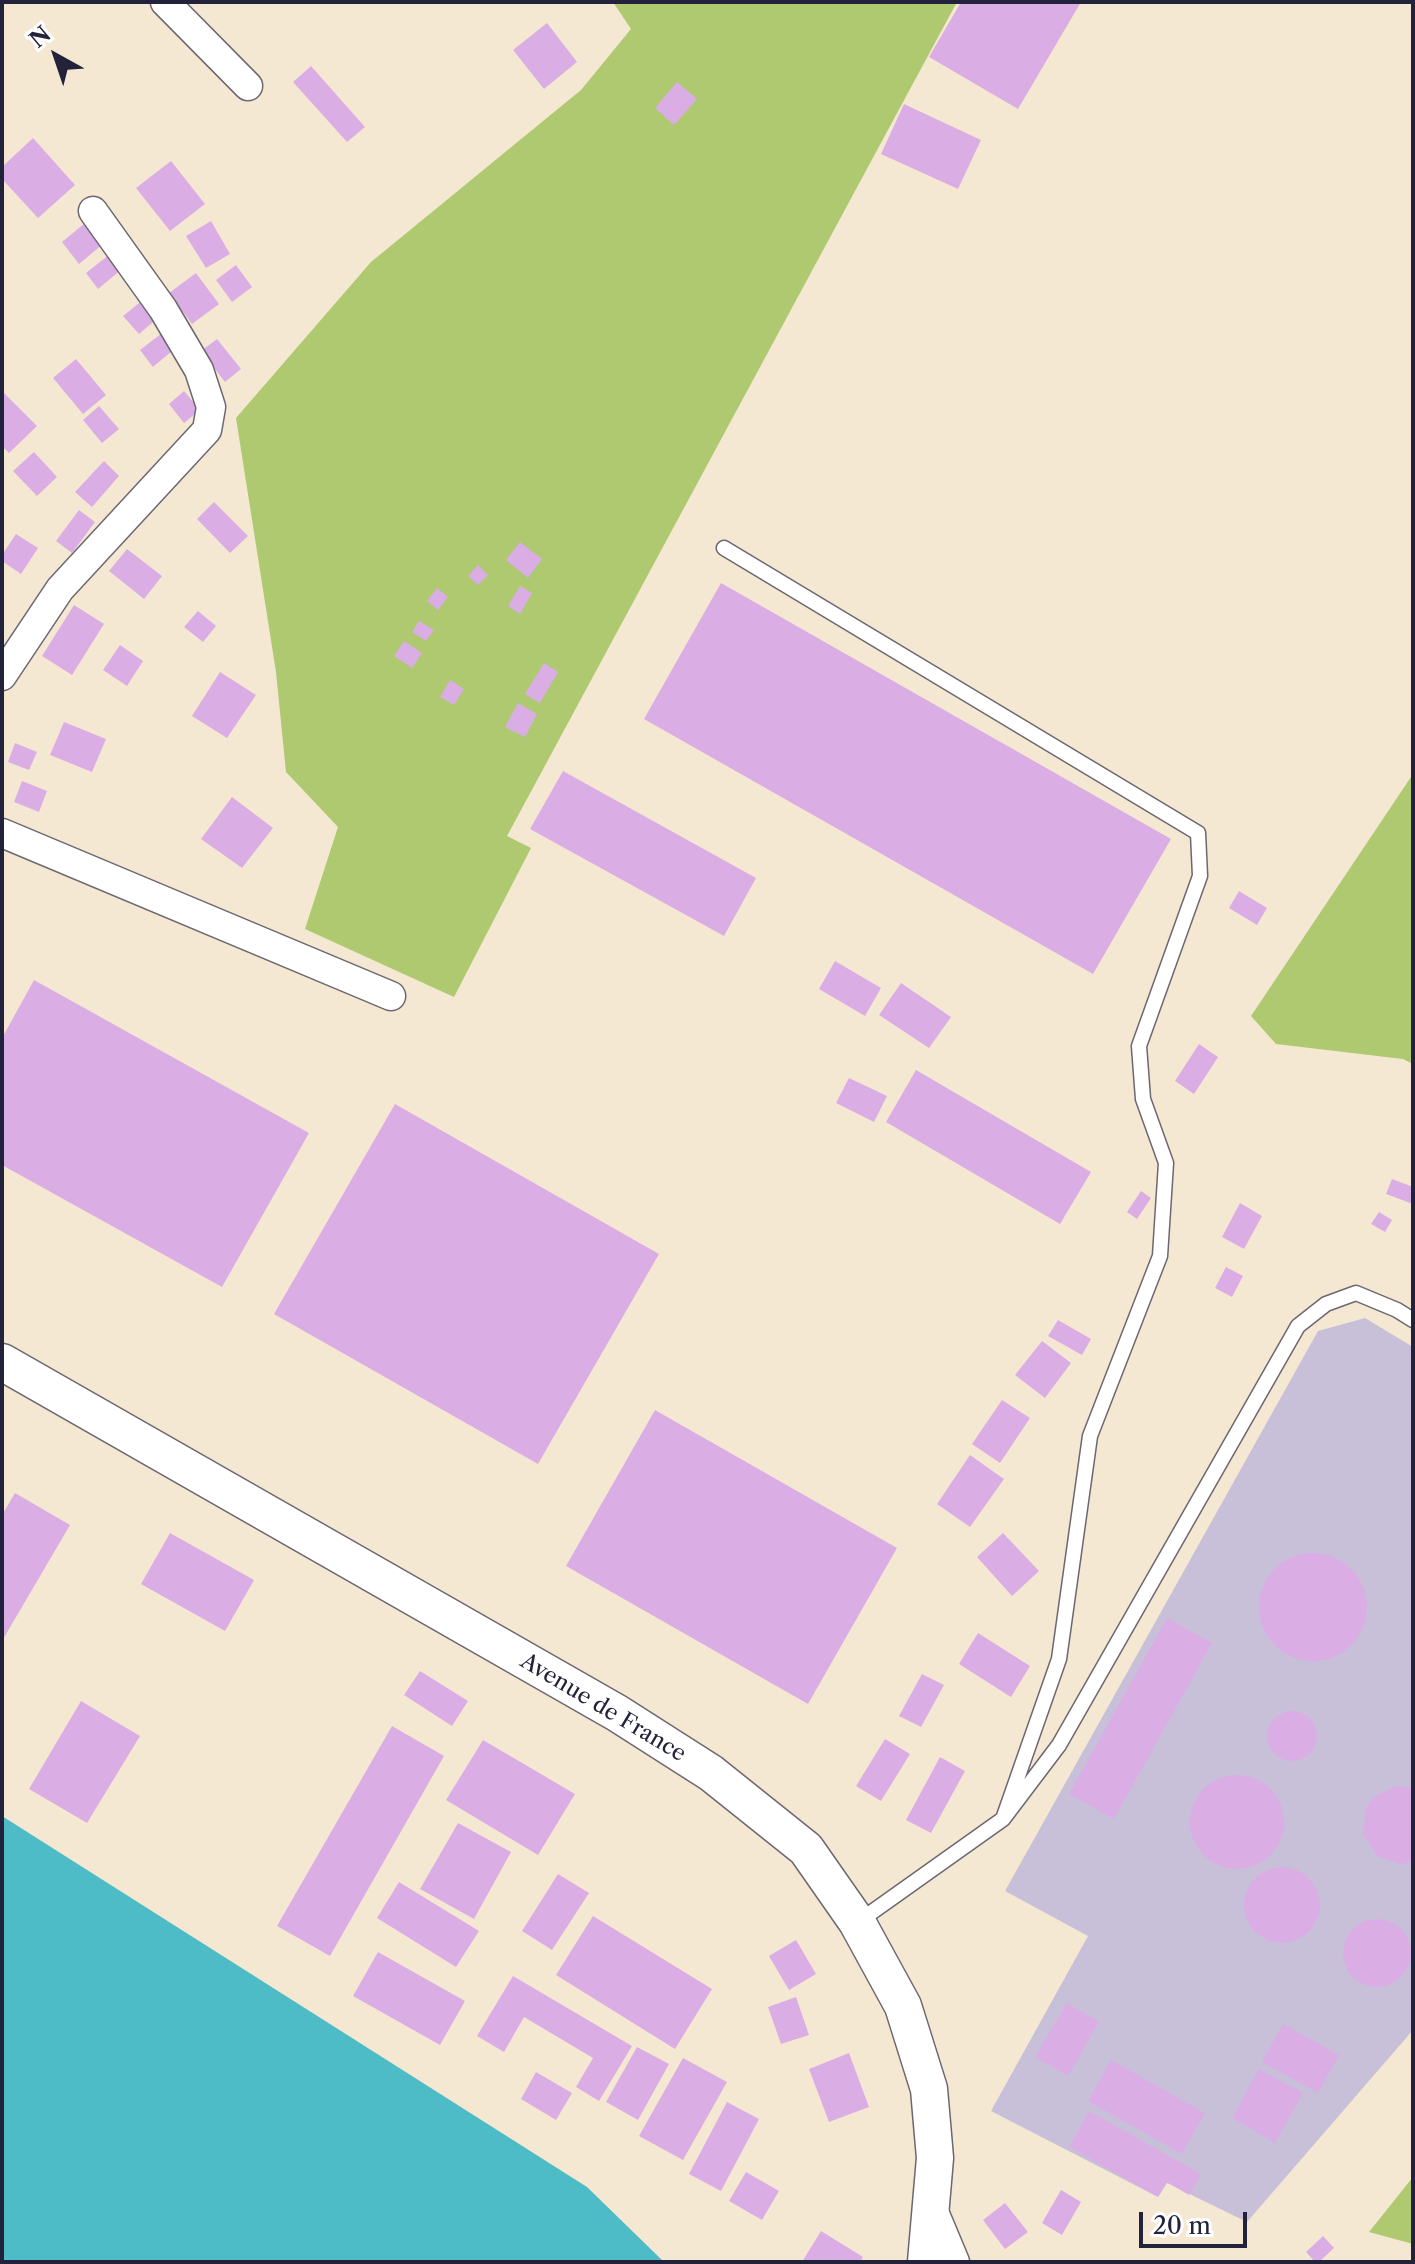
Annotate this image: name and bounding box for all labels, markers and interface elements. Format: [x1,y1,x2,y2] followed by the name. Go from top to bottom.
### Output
[16,16,96,96] north arrow
[24,21,56,54] text: N
[516,1648,690,1768] street label: Avenue de France
[1143,2196,1251,2246] scale bar
[1153,2211,1211,2240] text: 20 m

